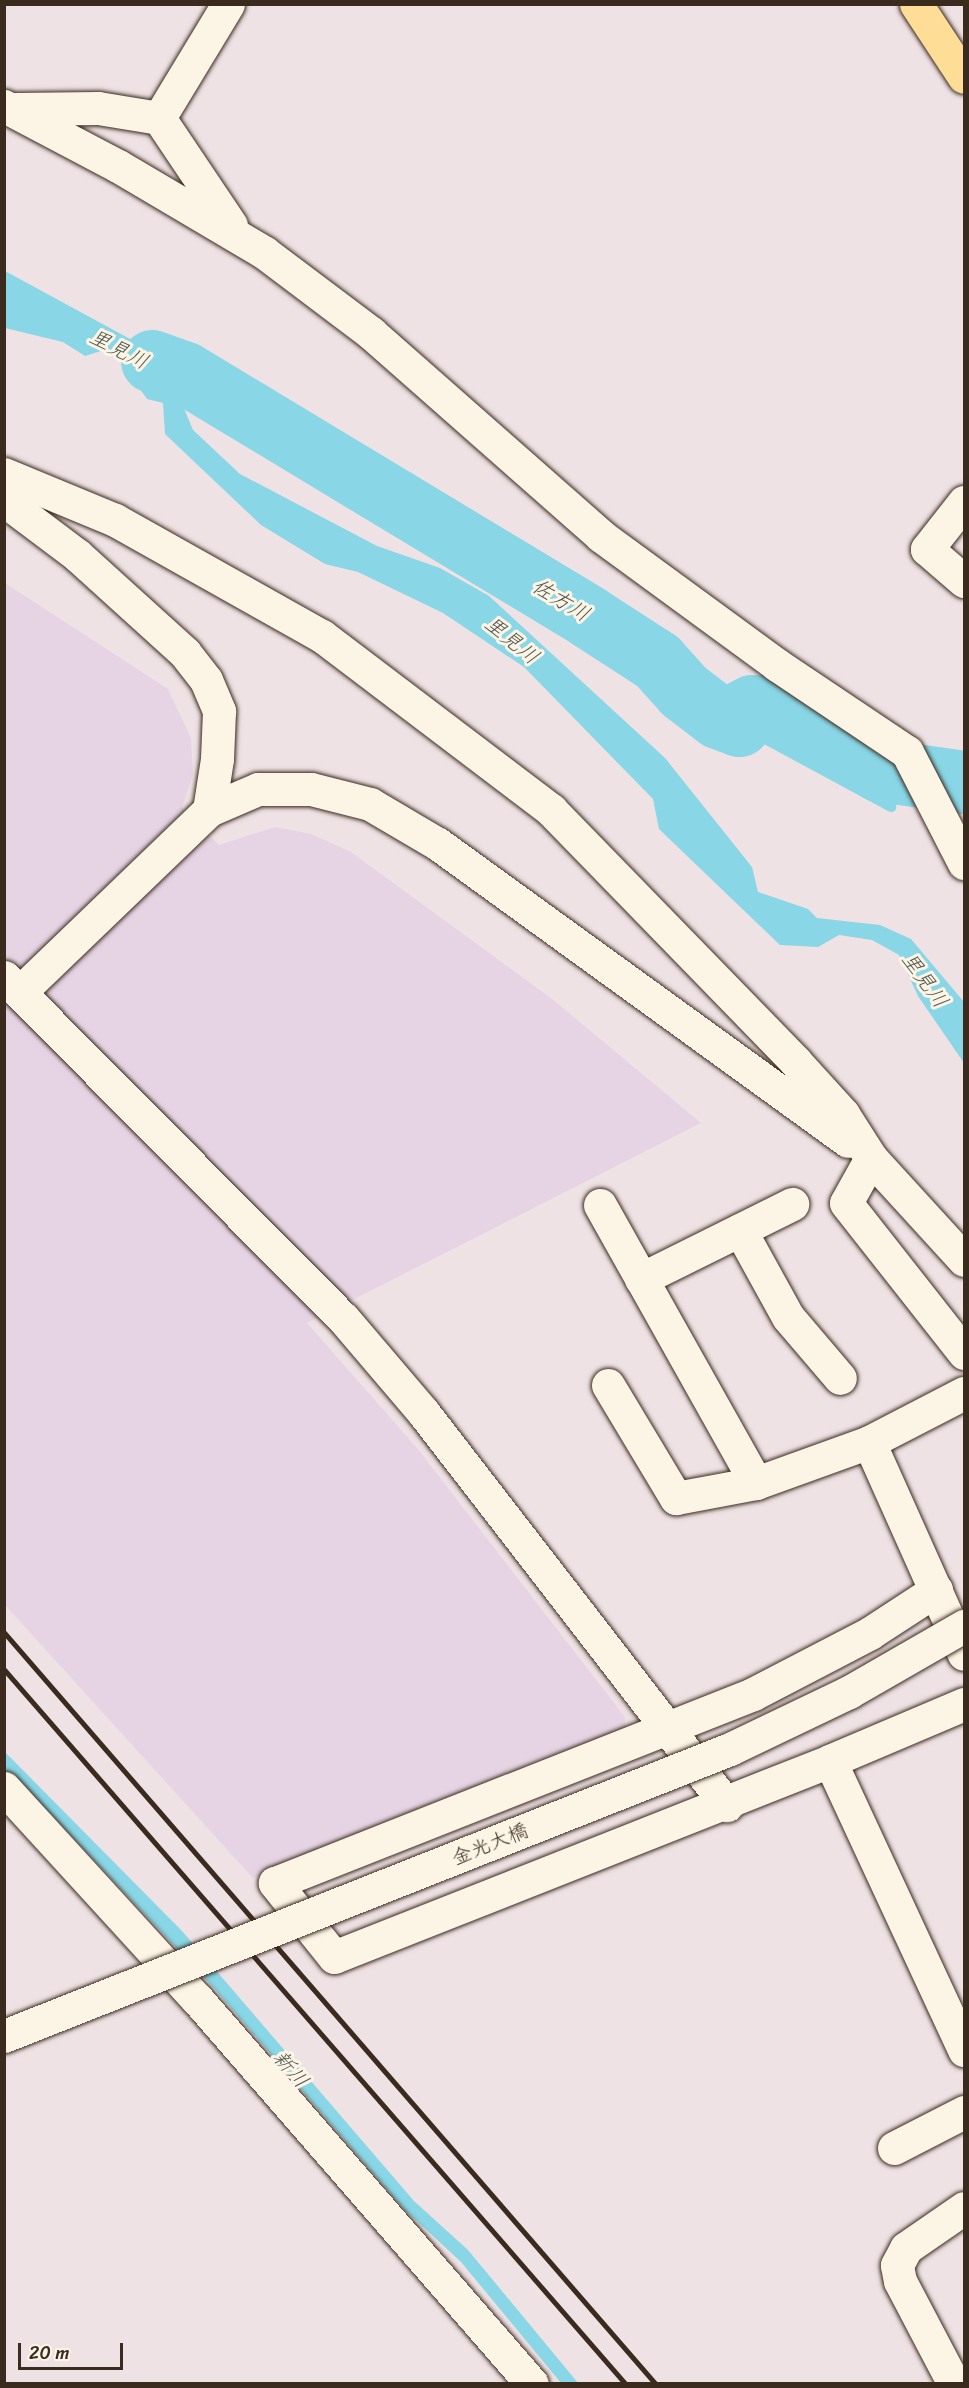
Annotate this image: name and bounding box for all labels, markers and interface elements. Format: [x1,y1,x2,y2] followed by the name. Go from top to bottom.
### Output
[85,323,153,375] water label: 里見川
[528,573,594,627] water label: 佐方川
[480,610,544,670] water label: 里見川
[896,947,954,1013] water label: 里見川
[448,1818,532,1870] street label: 金光大橋
[268,2045,314,2093] water label: 新川
[21,2331,126,2369] scale bar
[29,2337,69,2369] text: 20 m

